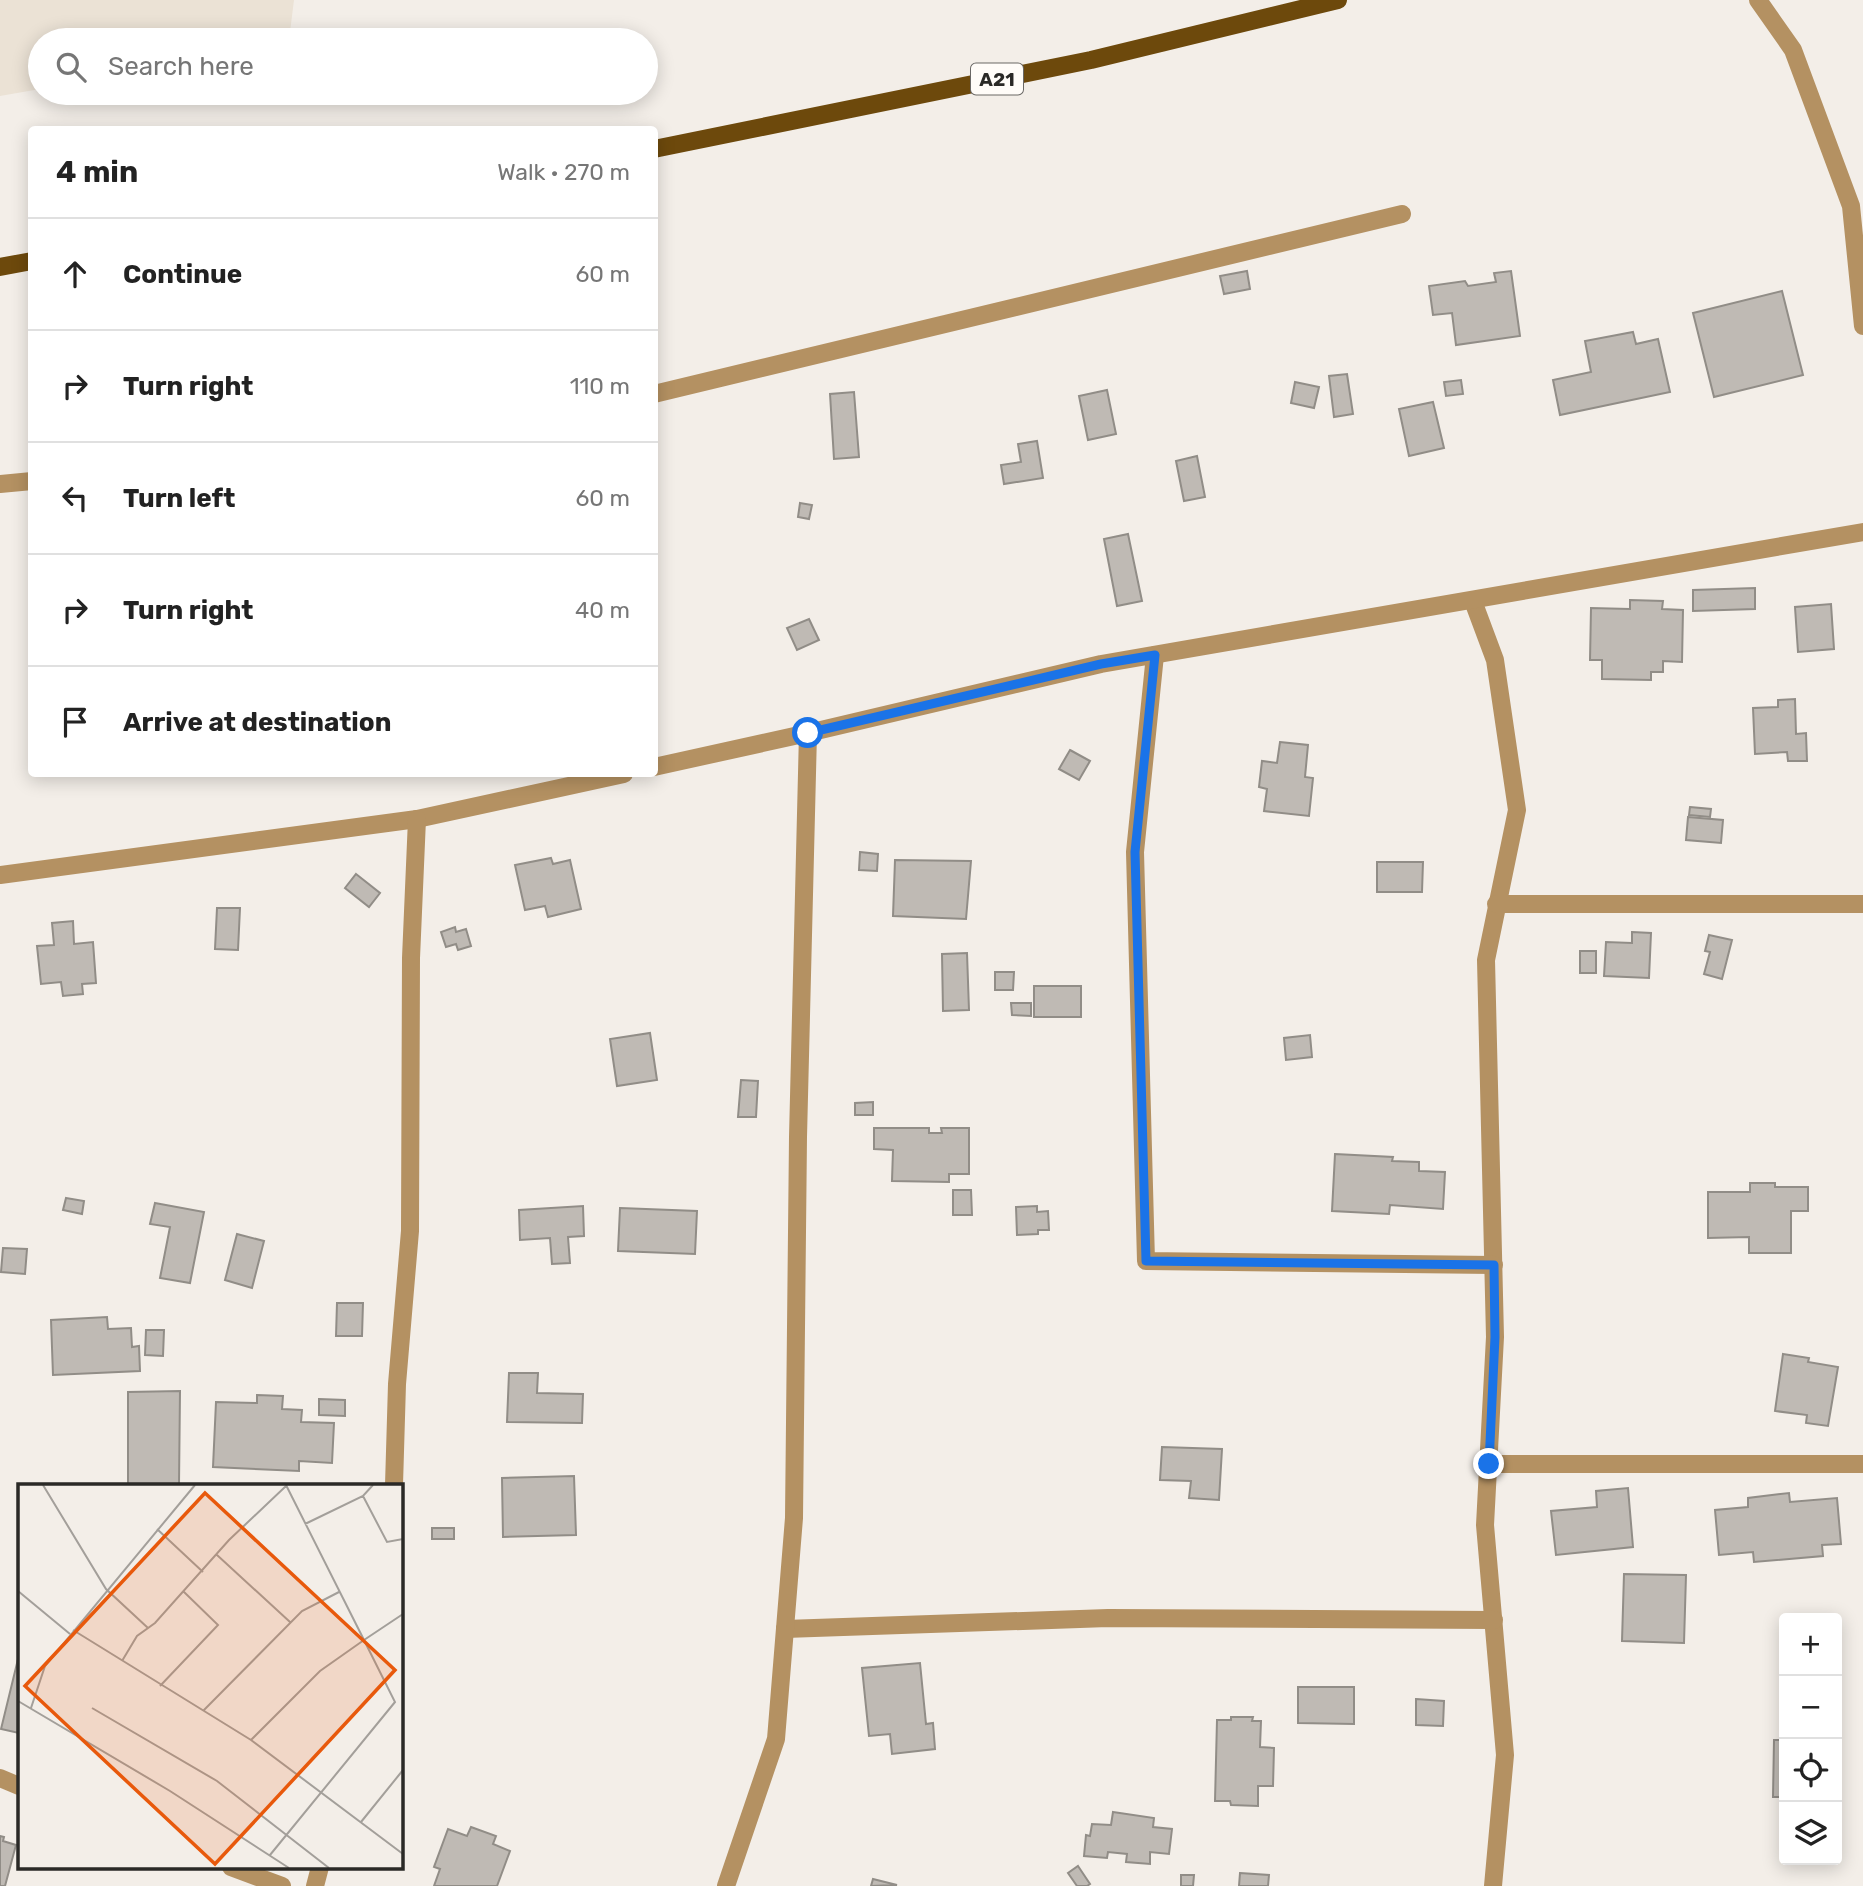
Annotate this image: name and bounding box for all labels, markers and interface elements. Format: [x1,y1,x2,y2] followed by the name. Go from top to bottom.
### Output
[28,28,658,105] search box
[52,48,90,86] icon: search
[108,51,254,82] text: Search here
[971,64,1023,94] road number: A21
[56,154,138,190] text: 4 min
[497,158,630,186] text: Walk · 270 m
[56,255,94,293] icon: ahead
[123,259,242,290] text: Continue
[575,260,630,288] text: 60 m
[56,367,94,405] icon: right
[123,371,253,402] text: Turn right
[570,372,630,400] text: 110 m
[56,479,94,517] icon: left
[123,483,235,514] text: Turn left
[575,484,630,512] text: 60 m
[56,591,94,629] icon: right
[123,595,253,626] text: Turn right
[575,596,630,624] text: 40 m
[56,703,94,741] icon: arrive
[123,707,391,738] text: Arrive at destination
[792,717,823,748] route start
[1473,1448,1504,1479] route end
[18,1484,402,1868] inset map
[1779,1613,1842,1865] map controls
[1779,1613,1842,1676] button: +
[1779,1676,1842,1739] button: −
[1779,1739,1842,1802] button: locate
[1779,1802,1842,1865] button: layers

